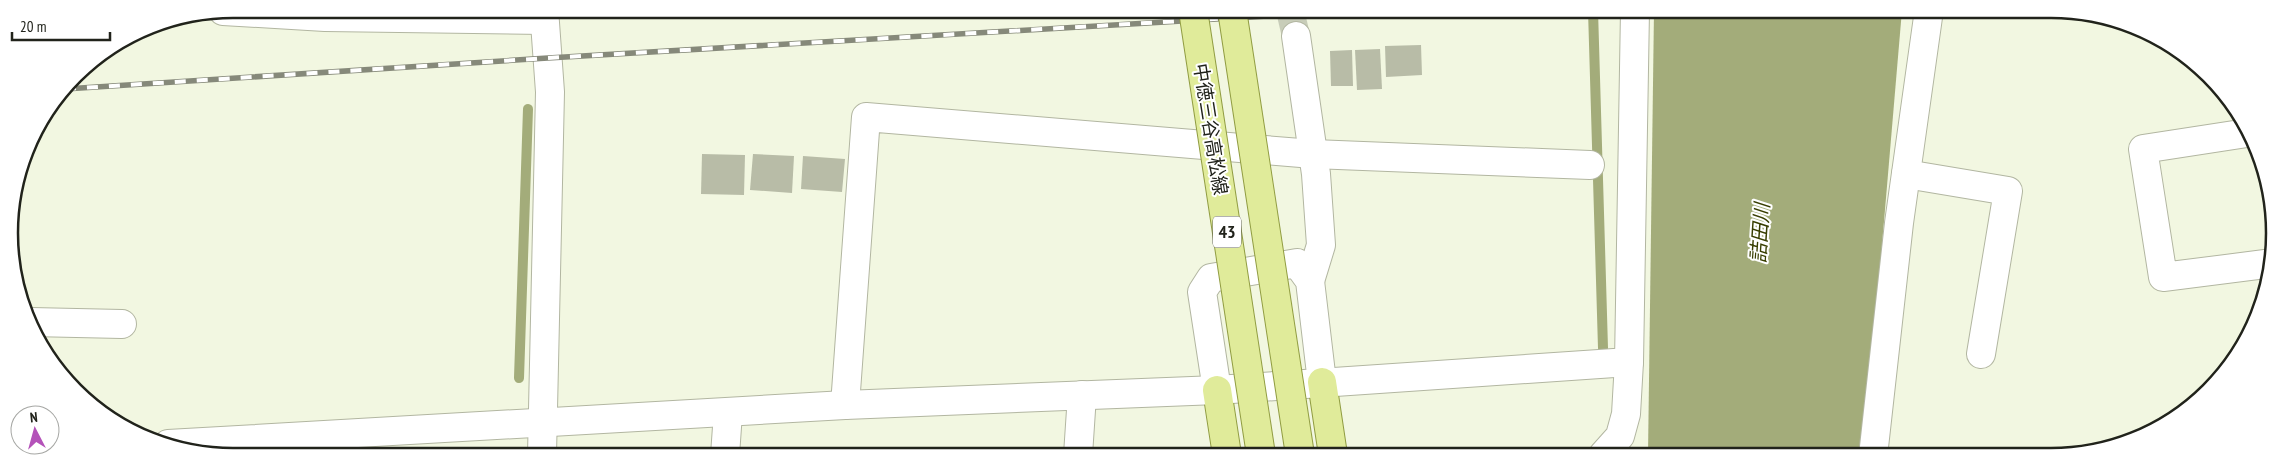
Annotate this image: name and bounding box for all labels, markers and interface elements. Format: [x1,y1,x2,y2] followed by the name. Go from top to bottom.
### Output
[12,10,110,42] scale bar
[20,17,46,36] text: 20 m
[1189,61,1233,197] street label: 中徳三谷高松線
[1745,200,1775,264] water label: 詰田川
[1213,216,1241,248] road number: 43
[10,405,60,455] north arrow
[29,408,38,426] text: N

